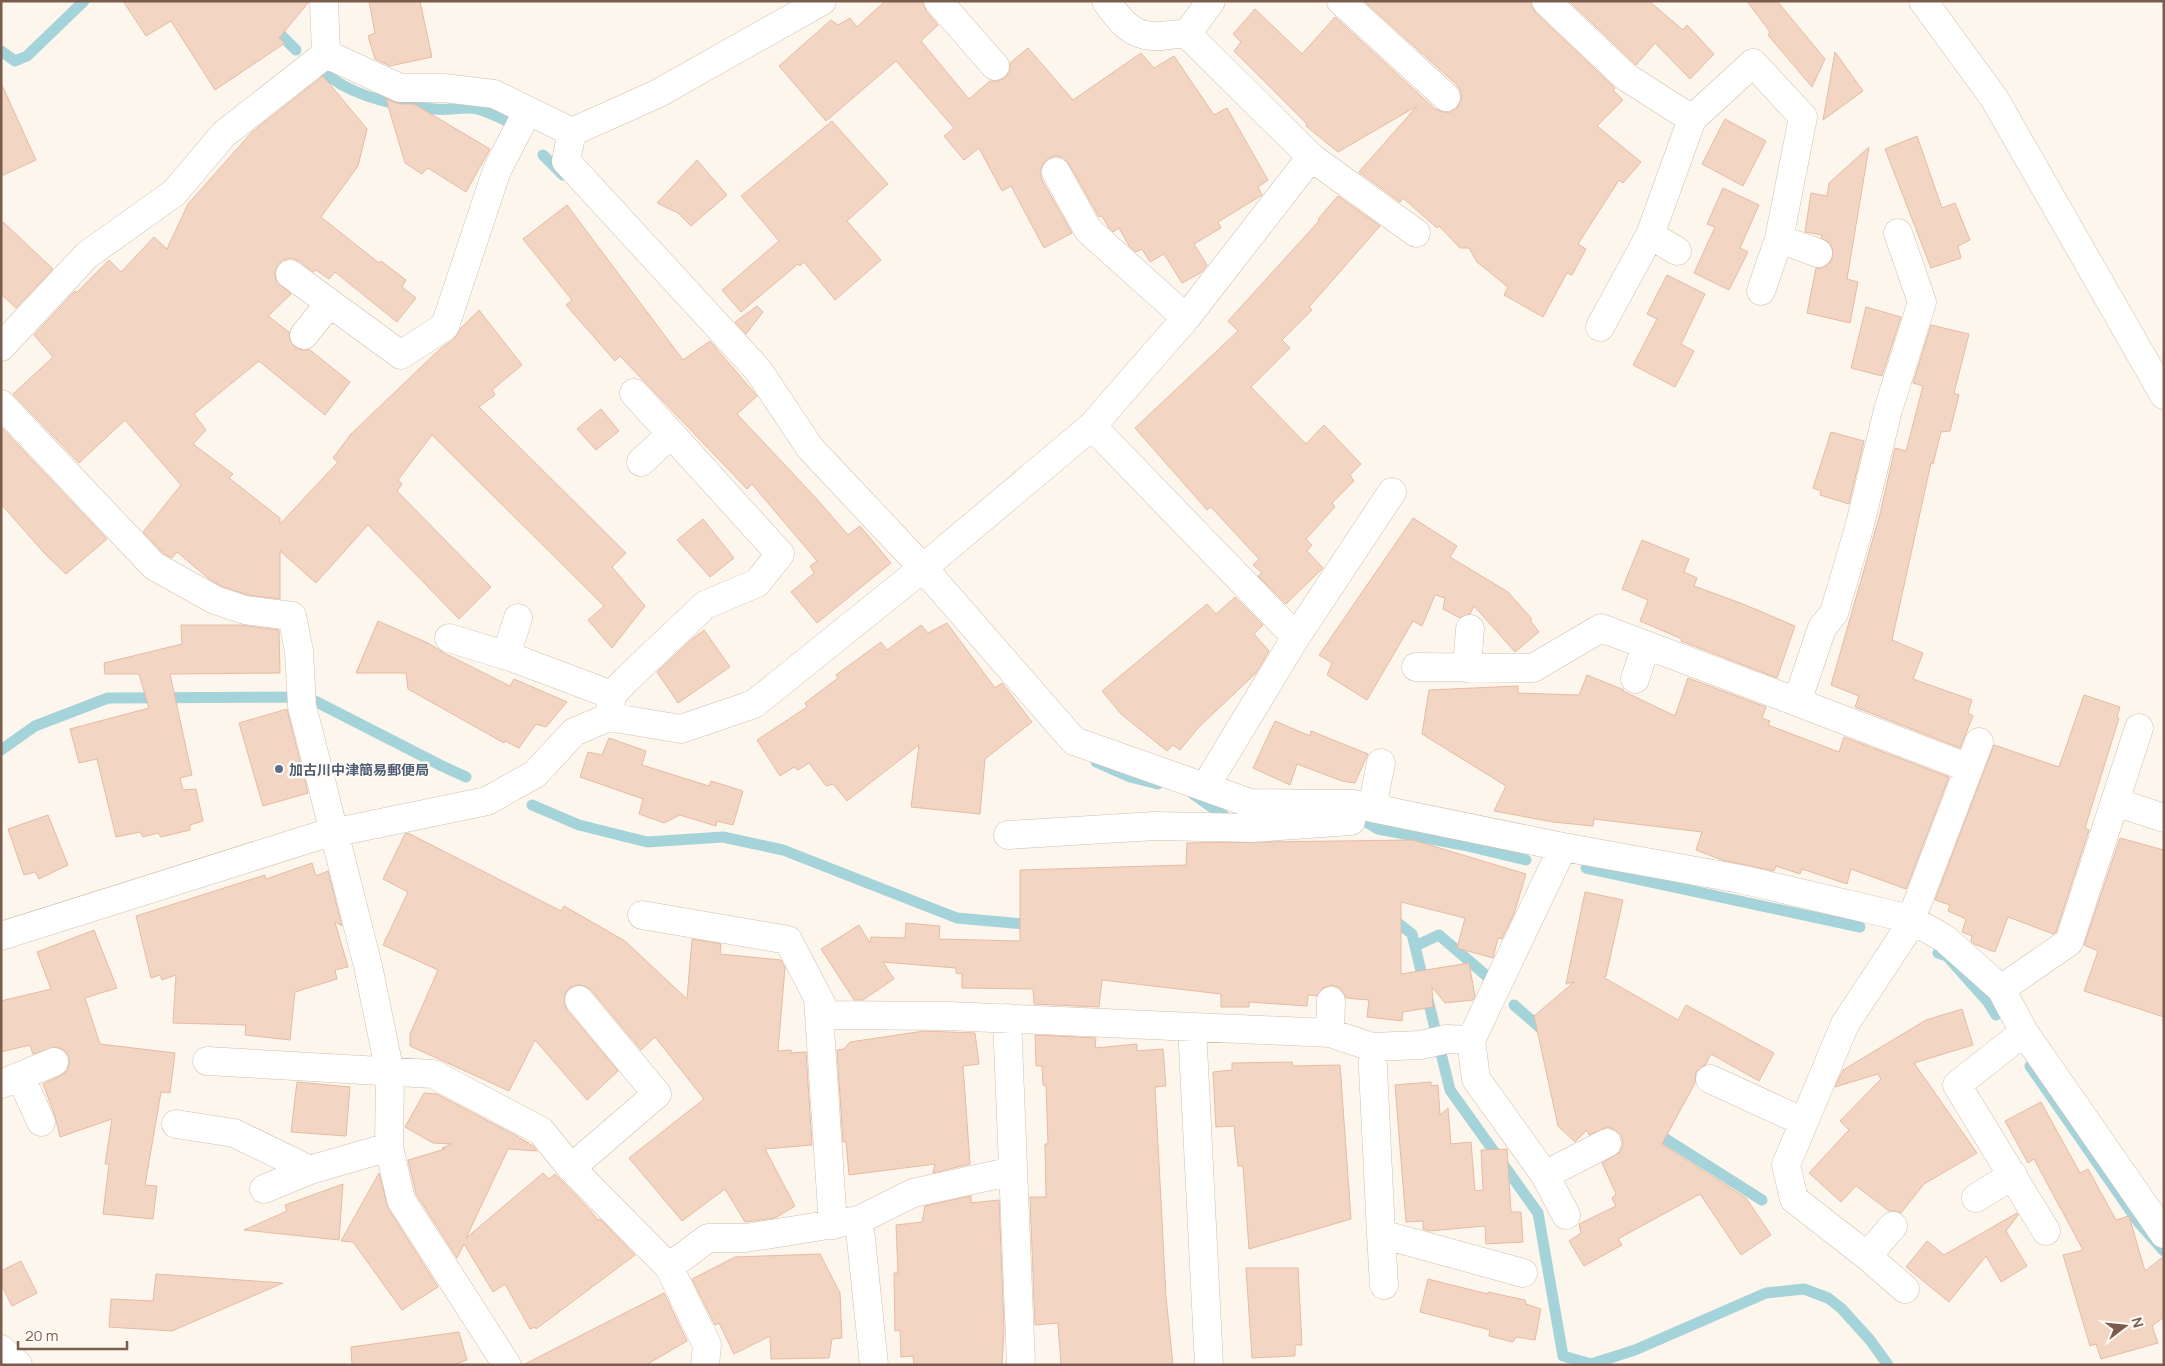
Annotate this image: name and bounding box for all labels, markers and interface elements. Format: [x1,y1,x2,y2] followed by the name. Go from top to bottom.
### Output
[289,760,429,779] place label: 加古川中津簡易郵便局
[273,763,285,775] marker: 加古川中津簡易郵便局
[2100,1301,2150,1351] north arrow
[2127,1315,2148,1330] text: N
[18,1318,126,1350] scale bar
[25,1325,58,1346] text: 20 m

